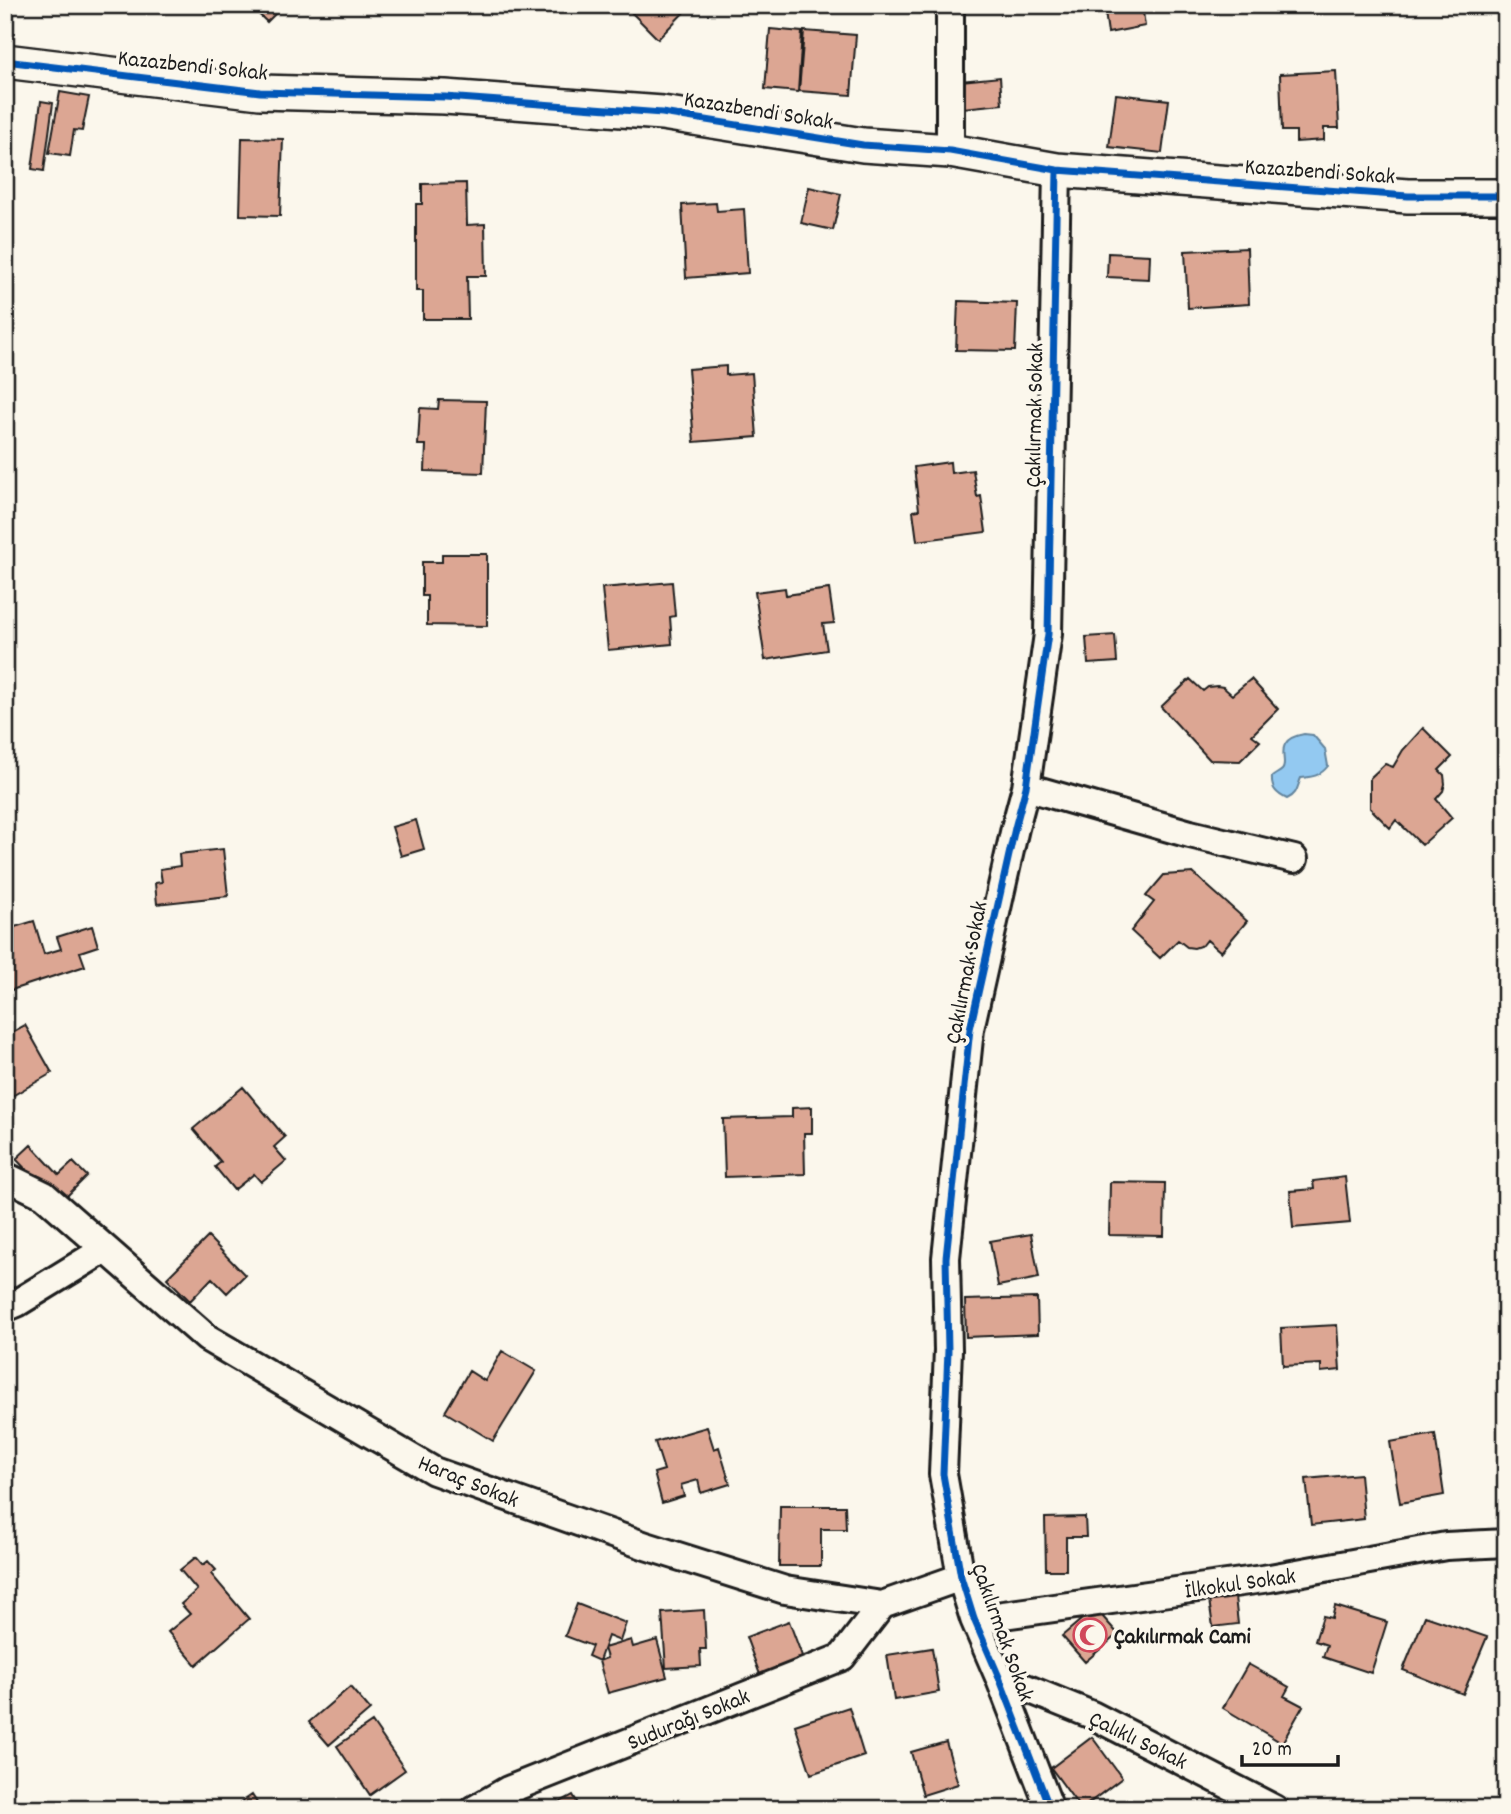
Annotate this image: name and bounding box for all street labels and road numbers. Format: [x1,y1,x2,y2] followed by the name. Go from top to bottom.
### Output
[116,43,269,92] street label: Kazazbendi Sokak
[681,84,835,141] street label: Kazazbendi Sokak
[1243,152,1396,195] street label: Kazazbendi Sokak
[1019,342,1054,488] street label: Çakılırmak Sokak
[938,899,998,1047] street label: Çakılırmak Sokak
[412,1448,523,1518] street label: Haraç Sokak
[960,1560,1041,1707] street label: Çakılırmak Sokak
[1183,1561,1298,1610] street label: İlkokul Sokak
[623,1682,756,1761] street label: Sudurağı Sokak
[1083,1704,1192,1780] street label: Çalıklı Sokak

